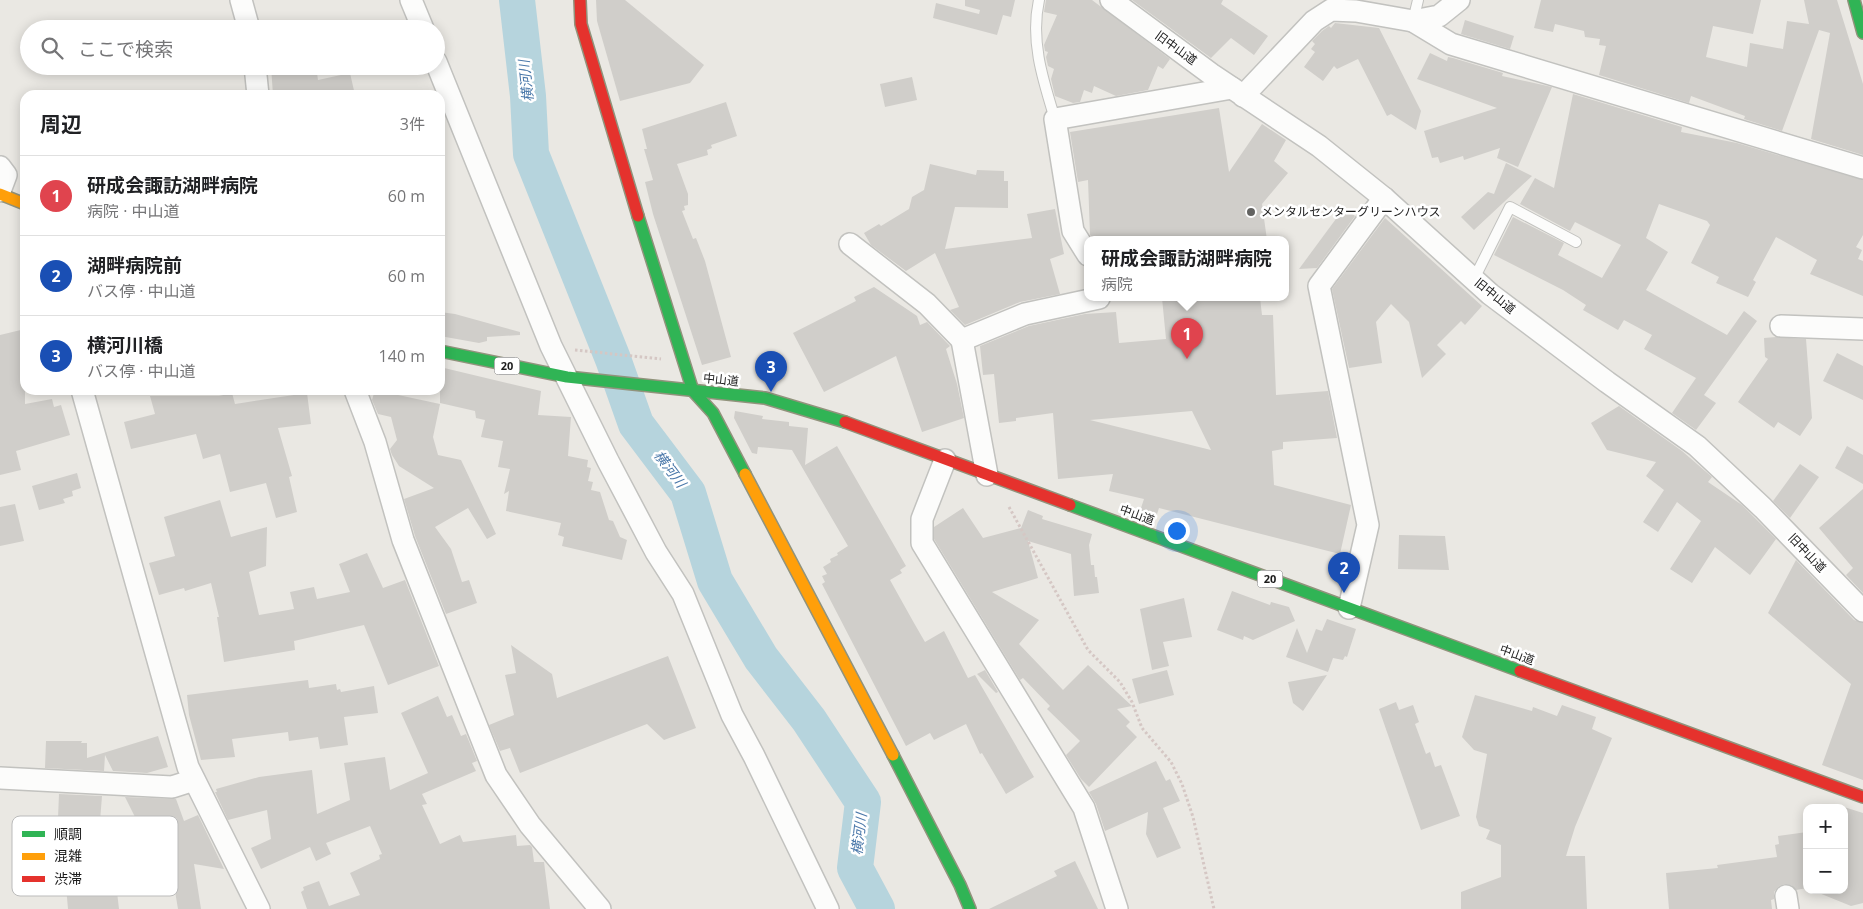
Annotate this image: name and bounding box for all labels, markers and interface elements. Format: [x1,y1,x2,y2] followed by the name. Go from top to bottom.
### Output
[20,20,445,75] search box
[1152,27,1201,69] street label: 旧中山道
[38,34,66,62] icon: search
[78,36,173,62] text: ここで検索
[514,57,537,103] water label: 横河川
[40,110,82,138] text: 周辺
[400,113,425,135] text: 3件
[87,172,258,198] text: 研成会諏訪湖畔病院
[51,185,61,207] text: 1
[388,185,425,207] text: 60 m
[87,200,180,222] text: 病院 · 中山道
[1261,203,1440,220] place label: メンタルセンターグリーンハウス
[1245,206,1257,218] marker: メンタルセンターグリーンハウス
[1084,236,1289,301] popup
[1101,245,1272,271] text: 研成会諏訪湖畔病院
[87,252,182,278] text: 湖畔病院前
[51,265,61,287] text: 2
[388,265,425,287] text: 60 m
[1101,273,1133,295] text: 病院
[1471,274,1519,317] street label: 旧中山道
[87,280,196,302] text: バス停 · 中山道
[1171,318,1203,359] pin: 1
[87,332,163,358] text: 横河川橋
[51,345,61,367] text: 3
[379,345,425,367] text: 140 m
[755,351,787,392] pin: 3
[494,358,520,374] road number: 20
[87,360,196,382] text: バス停 · 中山道
[702,369,740,390] street label: 中山道
[650,446,692,493] water label: 横河川
[1117,500,1157,529] street label: 中山道
[1164,518,1190,544] your location
[1785,529,1830,576] street label: 旧中山道
[1328,552,1360,593] pin: 2
[1258,570,1282,588] road number: 20
[1497,640,1537,669] street label: 中山道
[1803,804,1848,894] map controls
[1803,804,1848,849] button: +
[847,810,871,856] water label: 横河川
[12,816,178,896] legend
[54,824,82,843] text: 順調
[54,846,82,865] text: 混雑
[1803,849,1848,894] button: −
[54,869,82,888] text: 渋滞

